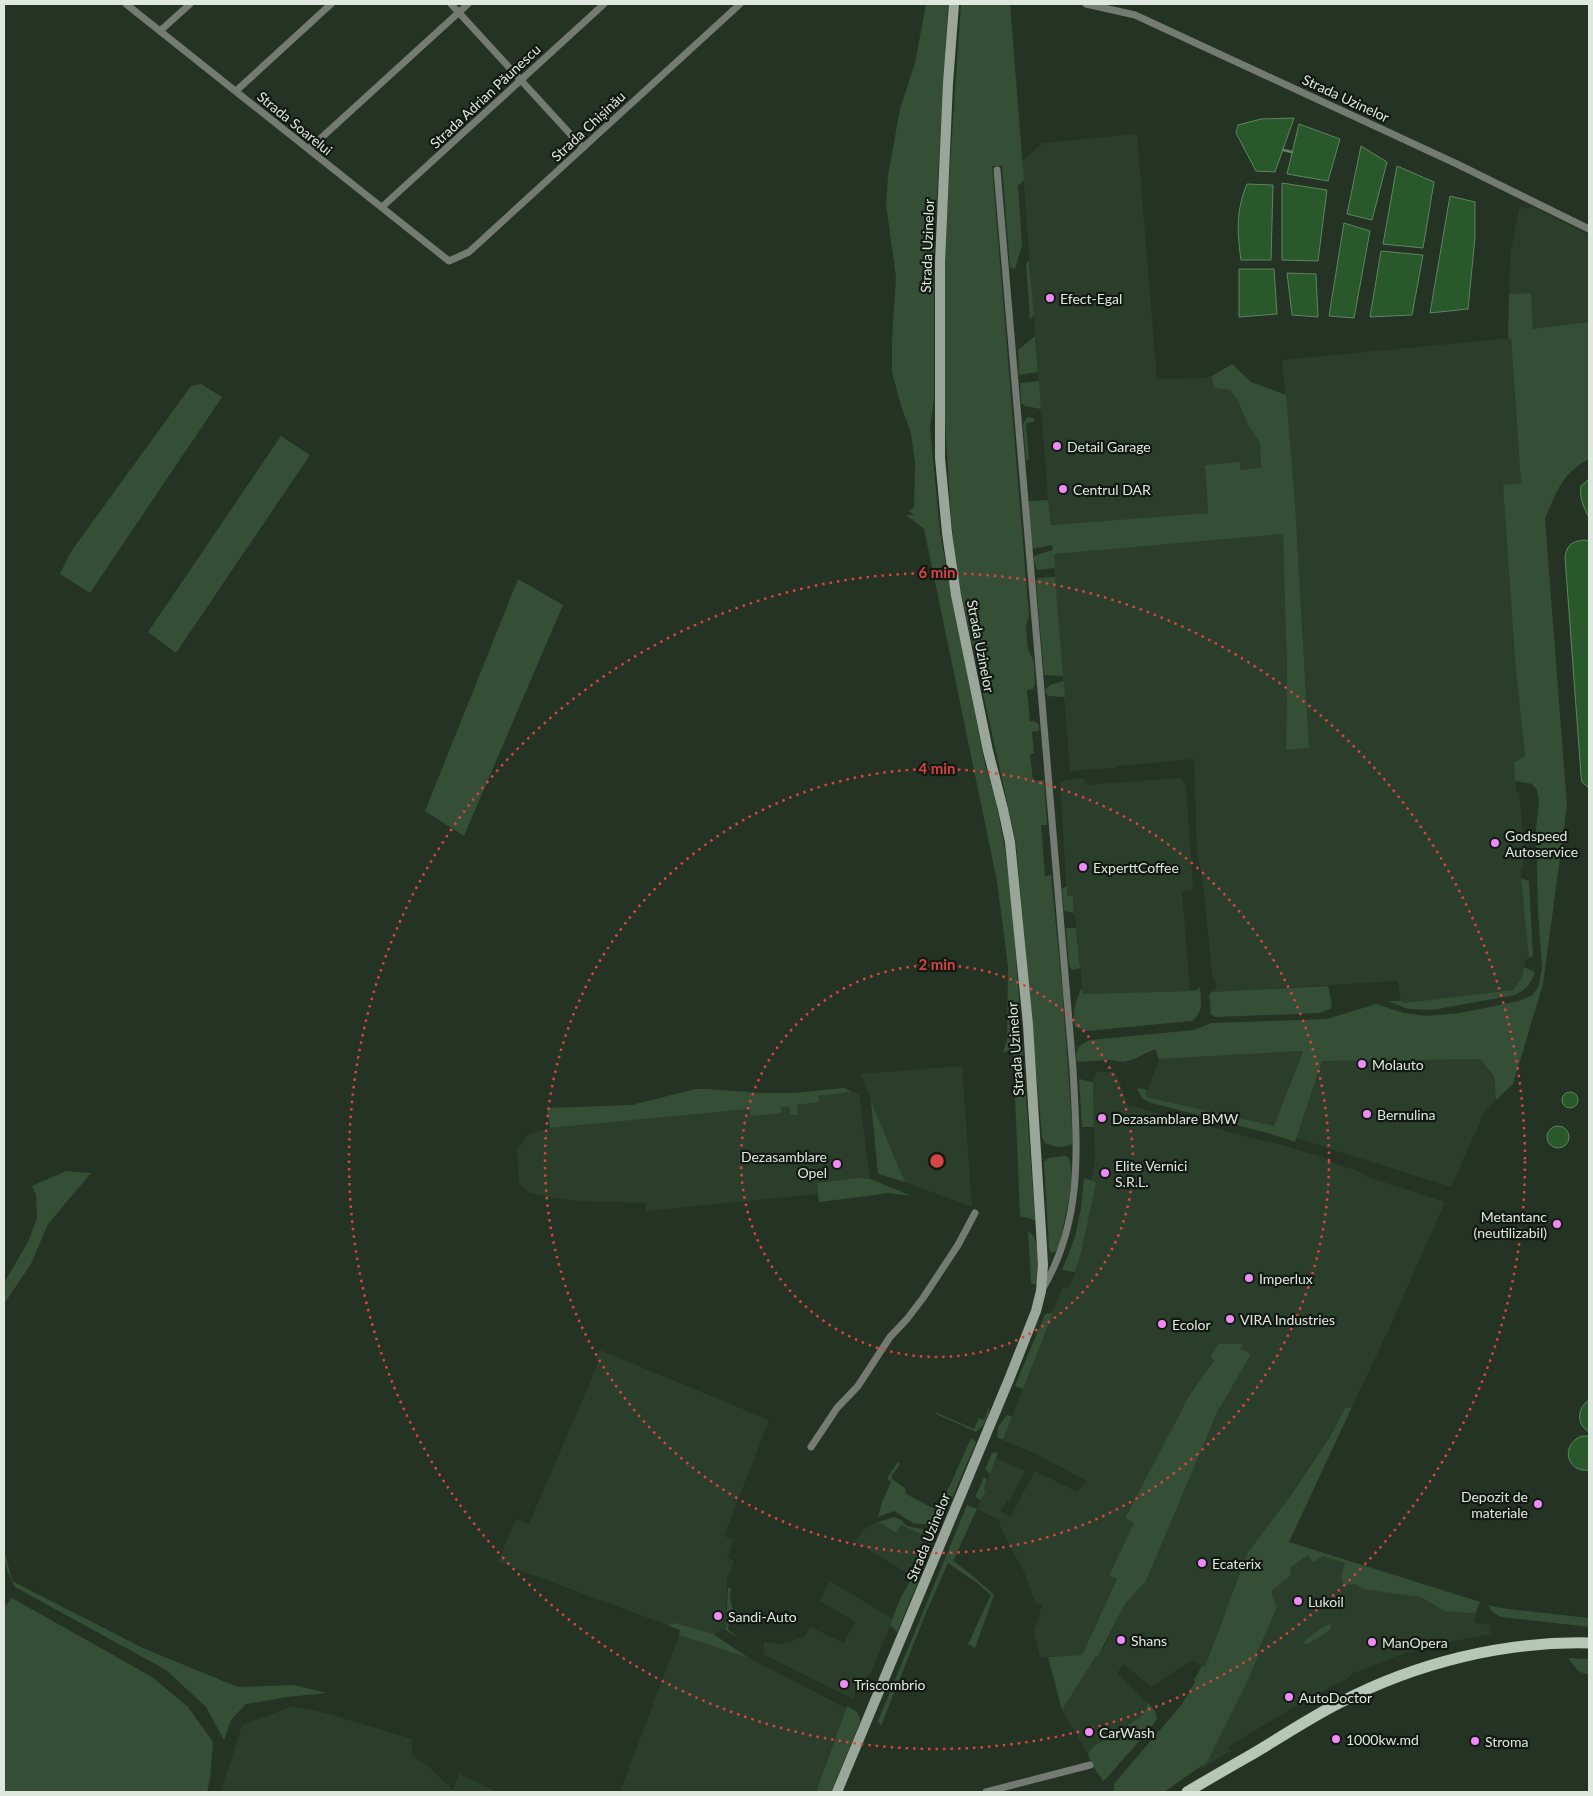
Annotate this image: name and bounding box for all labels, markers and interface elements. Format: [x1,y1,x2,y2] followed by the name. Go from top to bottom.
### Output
[426,40,544,152] street label: Strada Adrian Păunescu
[1300,70,1392,126] street label: Strada Uzinelor
[547,87,629,165] street label: Strada Chișinău
[254,88,336,158] street label: Strada Soarelui
[917,199,937,293] street label: Strada Uzinelor
[1060,290,1122,307] place label: Efect-Egal
[1044,292,1056,304] marker: Efect-Egal
[1067,438,1151,455] place label: Detail Garage
[1051,440,1063,452] marker: Detail Garage
[1073,481,1151,498] place label: Centrul DAR
[1057,483,1069,495] marker: Centrul DAR
[918,563,956,581] text: 6 min
[964,598,998,694] street label: Strada Uzinelor
[918,759,956,777] text: 4 min
[1505,827,1578,860] place label: Godspeed Autoservice
[1489,837,1501,849] marker: Godspeed Autoservice
[1093,859,1179,876] place label: ExperttCoffee
[1077,861,1089,873] marker: ExperttCoffee
[918,955,956,973] text: 2 min
[1003,1002,1027,1096] street label: Strada Uzinelor
[1372,1056,1424,1073] place label: Molauto
[1356,1058,1368,1070] marker: Molauto
[1377,1106,1436,1123] place label: Bernulina
[1361,1108,1373,1120] marker: Bernulina
[1112,1110,1239,1127] place label: Dezasamblare BMW
[1096,1112,1108,1124] marker: Dezasamblare BMW
[741,1148,827,1181] place label: Dezasamblare Opel
[928,1152,946,1170] centre of rings
[1115,1157,1187,1190] place label: Elite Vernici S.R.L.
[831,1158,843,1170] marker: Dezasamblare Opel
[1099,1167,1111,1179] marker: Elite Vernici S.R.L.
[1474,1208,1547,1241] place label: Metantanc (neutilizabil)
[1551,1218,1563,1230] marker: Metantanc (neutilizabil)
[1259,1270,1313,1287] place label: Imperlux
[1243,1272,1255,1284] marker: Imperlux
[1240,1311,1335,1328] place label: VIRA Industries
[1224,1313,1236,1325] marker: VIRA Industries
[1172,1316,1211,1333] place label: Ecolor
[1156,1318,1168,1330] marker: Ecolor
[1461,1488,1528,1521] place label: Depozit de materiale
[903,1490,953,1584] street label: Strada Uzinelor
[1532,1498,1544,1510] marker: Depozit de materiale
[1212,1555,1261,1572] place label: Ecaterix
[1196,1557,1208,1569] marker: Ecaterix
[1308,1593,1344,1610] place label: Lukoil
[1292,1595,1304,1607] marker: Lukoil
[728,1608,797,1625] place label: Sandi-Auto
[712,1610,724,1622] marker: Sandi-Auto
[1131,1632,1167,1649] place label: Shans
[1115,1634,1127,1646] marker: Shans
[1382,1634,1448,1651] place label: ManOpera
[1366,1636,1378,1648] marker: ManOpera
[854,1676,926,1693] place label: Triscombrio
[838,1678,850,1690] marker: Triscombrio
[1299,1689,1372,1706] place label: AutoDoctor
[1283,1691,1295,1703] marker: AutoDoctor
[1099,1724,1155,1741] place label: CarWash
[1083,1726,1095,1738] marker: CarWash
[1346,1731,1419,1748] place label: 1000kw.md
[1330,1733,1342,1745] marker: 1000kw.md
[1485,1733,1529,1750] place label: Stroma
[1469,1735,1481,1747] marker: Stroma

